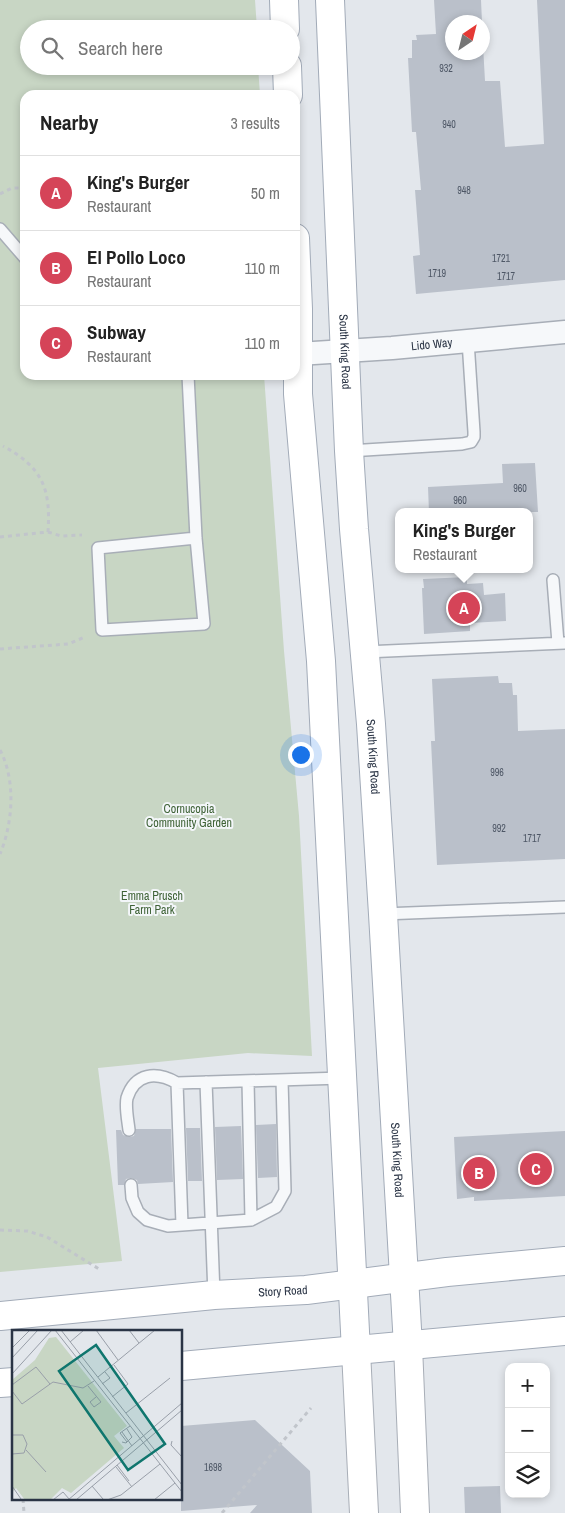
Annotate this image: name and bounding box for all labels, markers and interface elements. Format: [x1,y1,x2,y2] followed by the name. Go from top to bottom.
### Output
[445,15,490,60] north arrow
[20,20,300,75] search box
[38,34,66,62] icon: search
[78,35,163,61] text: Search here
[439,62,453,75] house number: 932
[40,108,98,137] text: Nearby
[230,112,280,134] text: 3 results
[442,118,456,131] house number: 940
[87,169,189,195] text: King's Burger
[51,182,61,204] text: A
[251,182,280,204] text: 50 m
[457,184,471,197] house number: 948
[87,195,151,217] text: Restaurant
[87,244,186,270] text: El Pollo Loco
[492,252,511,265] house number: 1721
[51,257,61,279] text: B
[244,257,280,279] text: 110 m
[428,267,447,280] house number: 1719
[87,270,151,292] text: Restaurant
[497,270,516,283] house number: 1717
[335,314,354,390] street label: South King Road
[87,319,146,345] text: Subway
[51,332,61,354] text: C
[244,332,280,354] text: 110 m
[410,334,453,354] street label: Lido Way
[87,345,151,367] text: Restaurant
[513,482,527,495] house number: 960
[453,494,467,507] house number: 960
[395,508,533,573] popup
[413,517,515,543] text: King's Burger
[413,543,477,565] text: Restaurant
[448,589,480,627] pin: A
[363,718,383,795] street label: South King Road
[288,742,314,768] your location
[490,766,504,779] house number: 996
[146,801,232,831] park label: Cornucopia Community Garden
[492,822,506,835] house number: 992
[523,832,542,845] house number: 1717
[121,888,183,918] park label: Emma Prusch Farm Park
[387,1122,407,1198] street label: South King Road
[520,1150,552,1188] pin: C
[463,1154,495,1192] pin: B
[258,1282,308,1301] street label: Story Road
[12,1330,182,1500] inset map
[505,1363,550,1498] map controls
[505,1363,550,1408] button: +
[505,1408,550,1453] button: −
[505,1453,550,1498] button: layers
[204,1461,223,1474] house number: 1698

